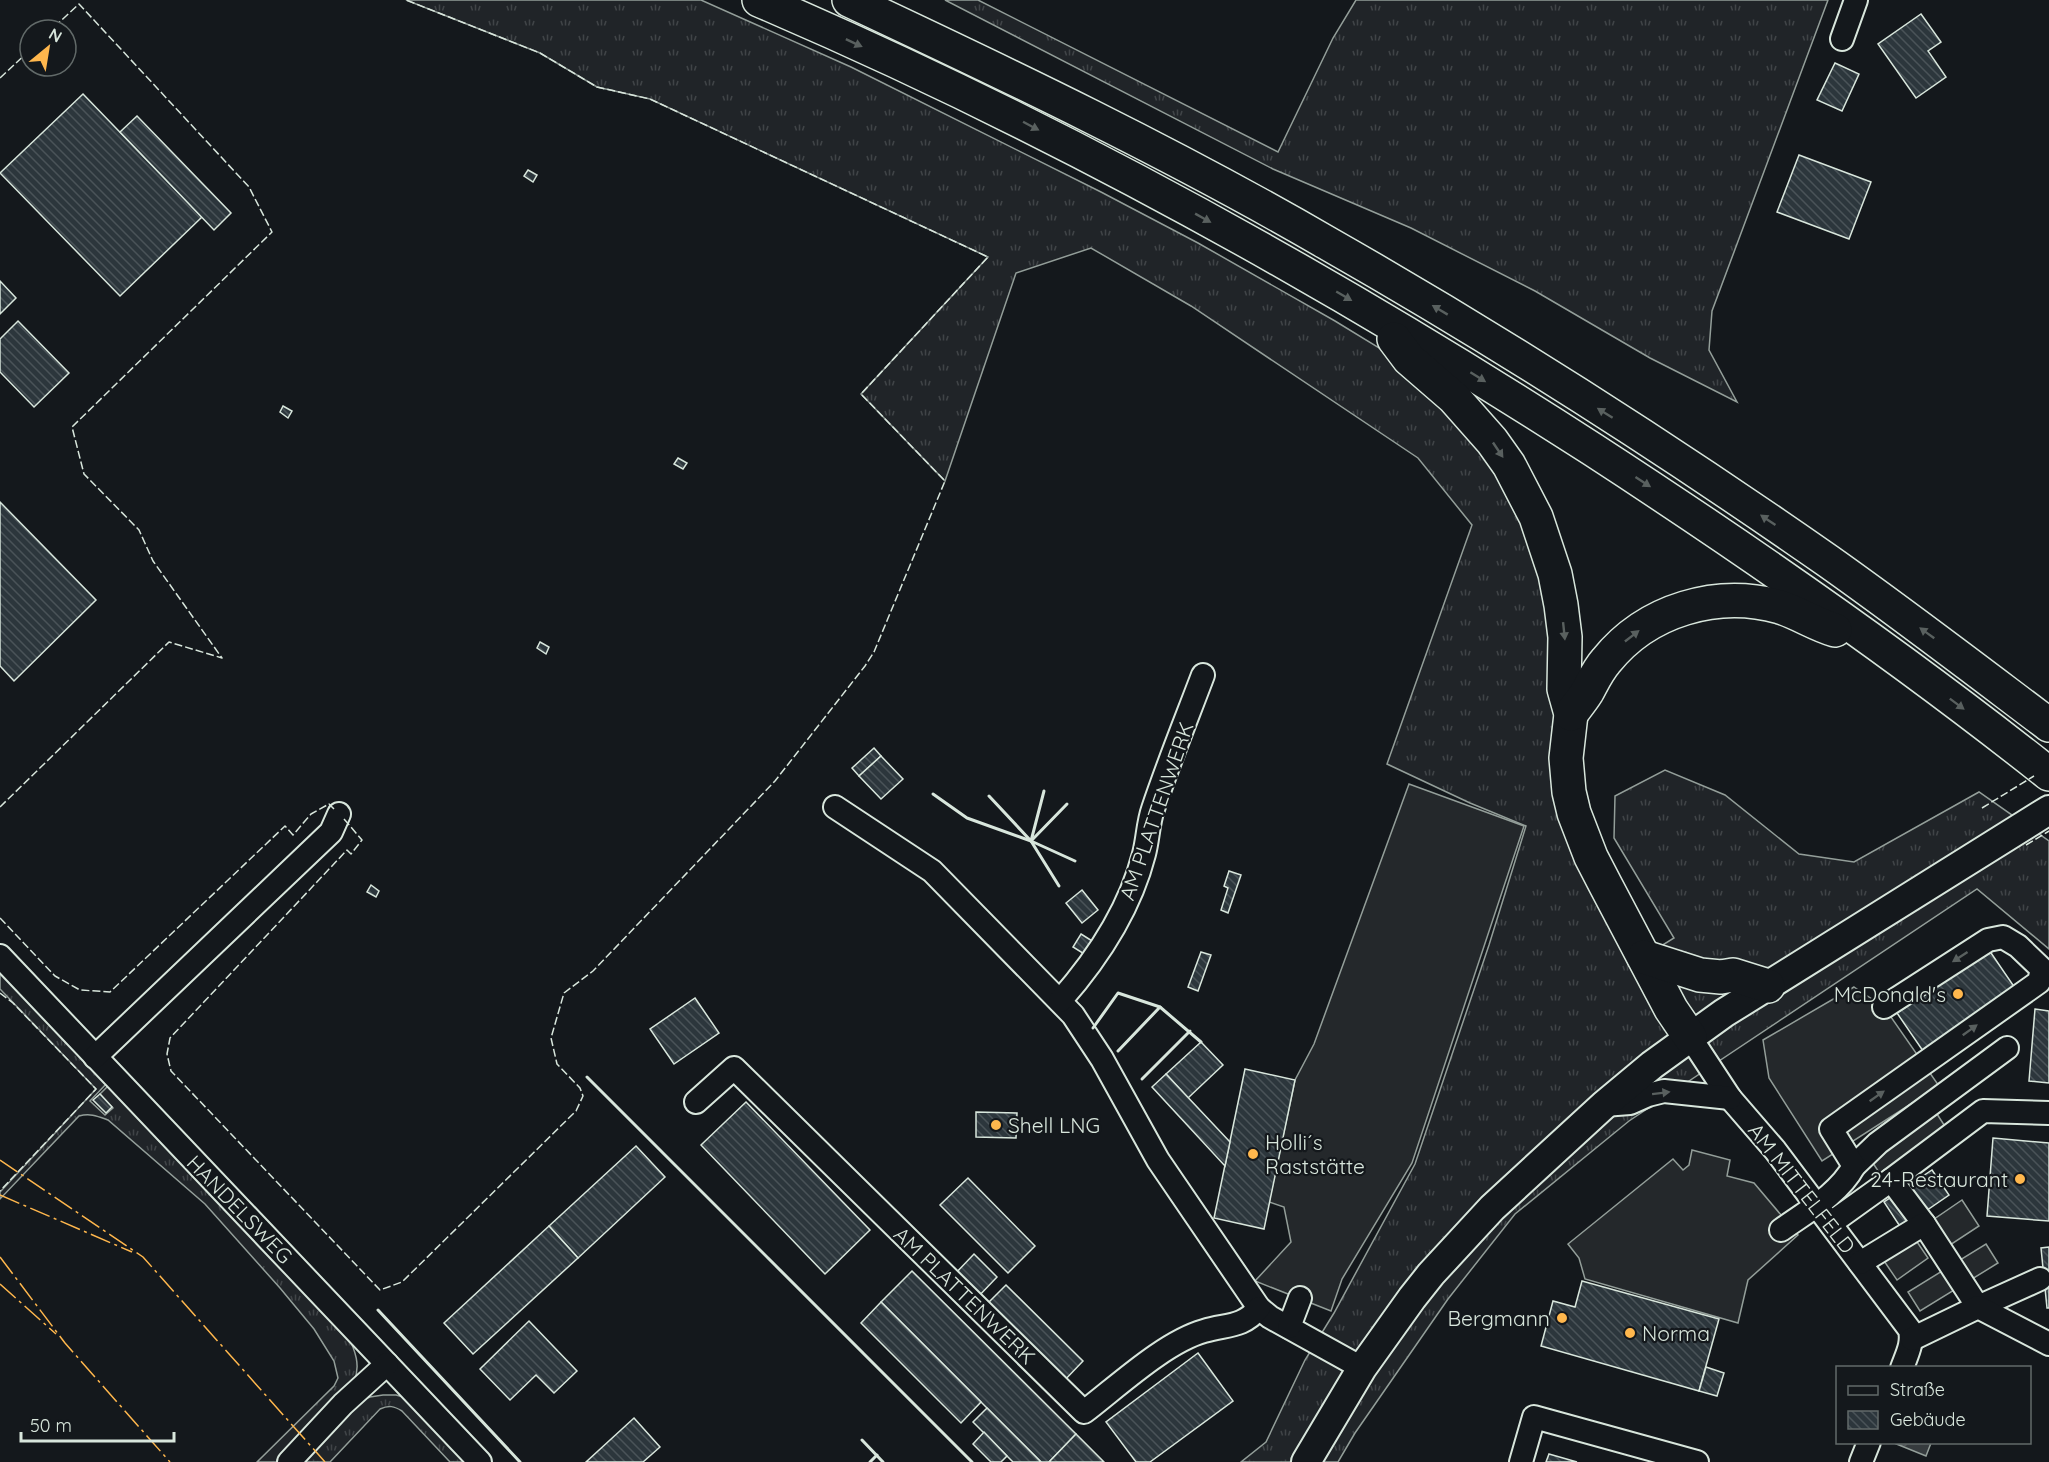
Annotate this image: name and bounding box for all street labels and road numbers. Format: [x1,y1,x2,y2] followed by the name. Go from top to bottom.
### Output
[1113,719,1199,903] street label: AM PLATTENWERK
[1743,1118,1861,1258] street label: AM MITTELFELD
[182,1149,298,1269] street label: HANDELSWEG
[889,1221,1041,1369] street label: AM PLATTENWERK

